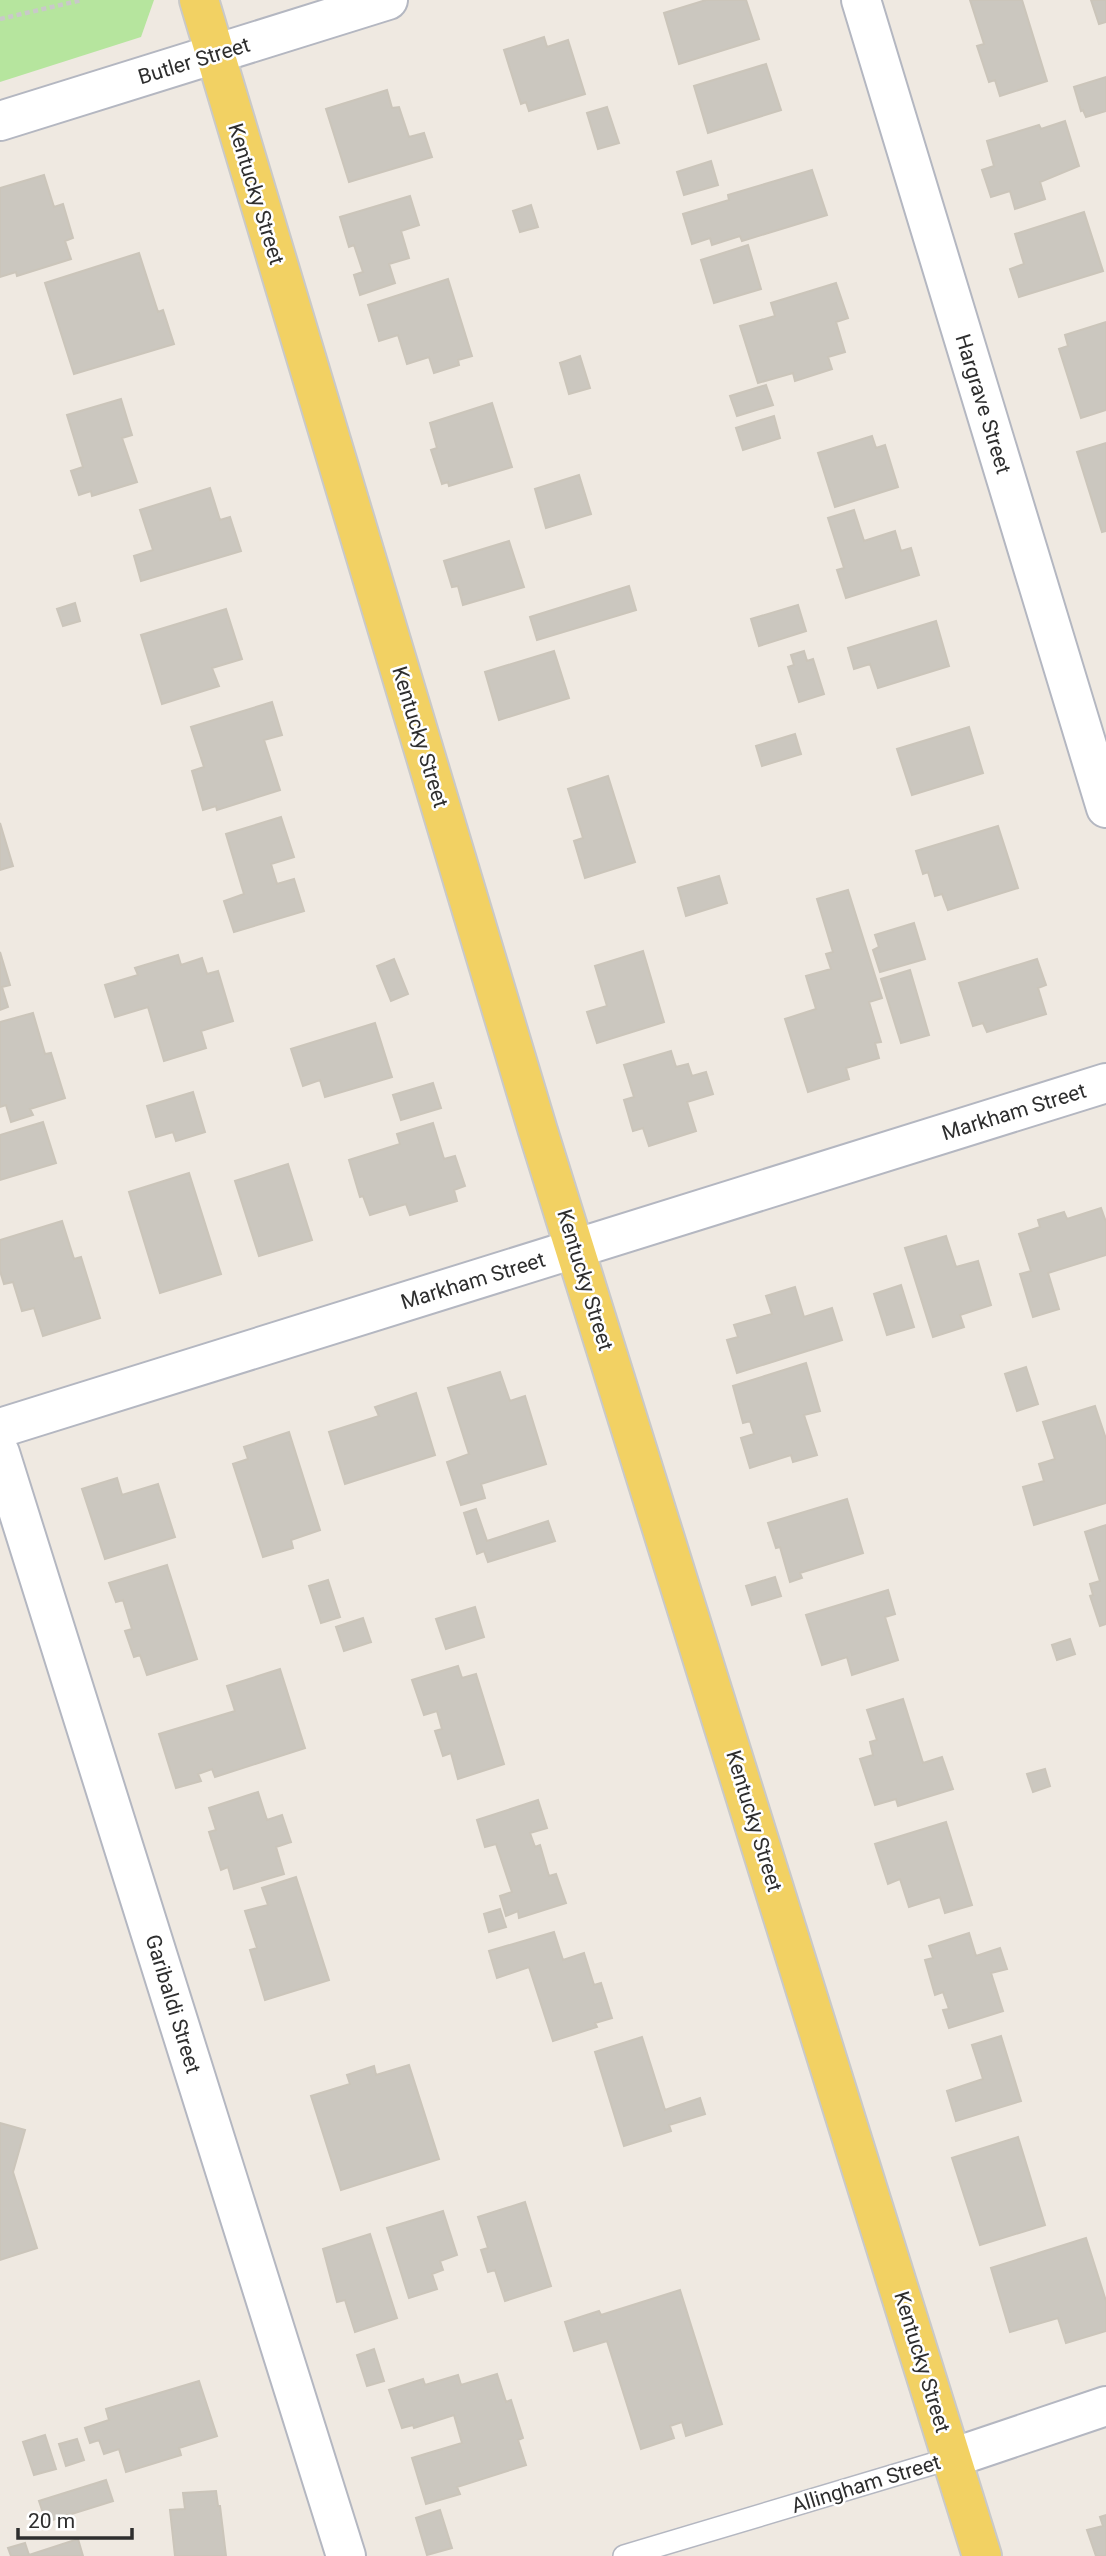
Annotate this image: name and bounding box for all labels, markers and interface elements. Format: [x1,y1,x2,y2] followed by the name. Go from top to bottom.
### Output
[135,33,253,89] street label: Butler Street
[223,121,289,268] street label: Kentucky Street
[950,331,1016,477] street label: Hargrave Street
[387,664,453,811] street label: Kentucky Street
[939,1079,1089,1145] street label: Markham Street
[552,1207,618,1354] street label: Kentucky Street
[398,1248,548,1314] street label: Markham Street
[721,1748,787,1895] street label: Kentucky Street
[140,1932,206,2076] street label: Garibaldi Street
[889,2289,955,2436] street label: Kentucky Street
[789,2450,943,2518] street label: Allingham Street
[18,2496,131,2540] scale bar
[28,2509,75,2533] text: 20 m

